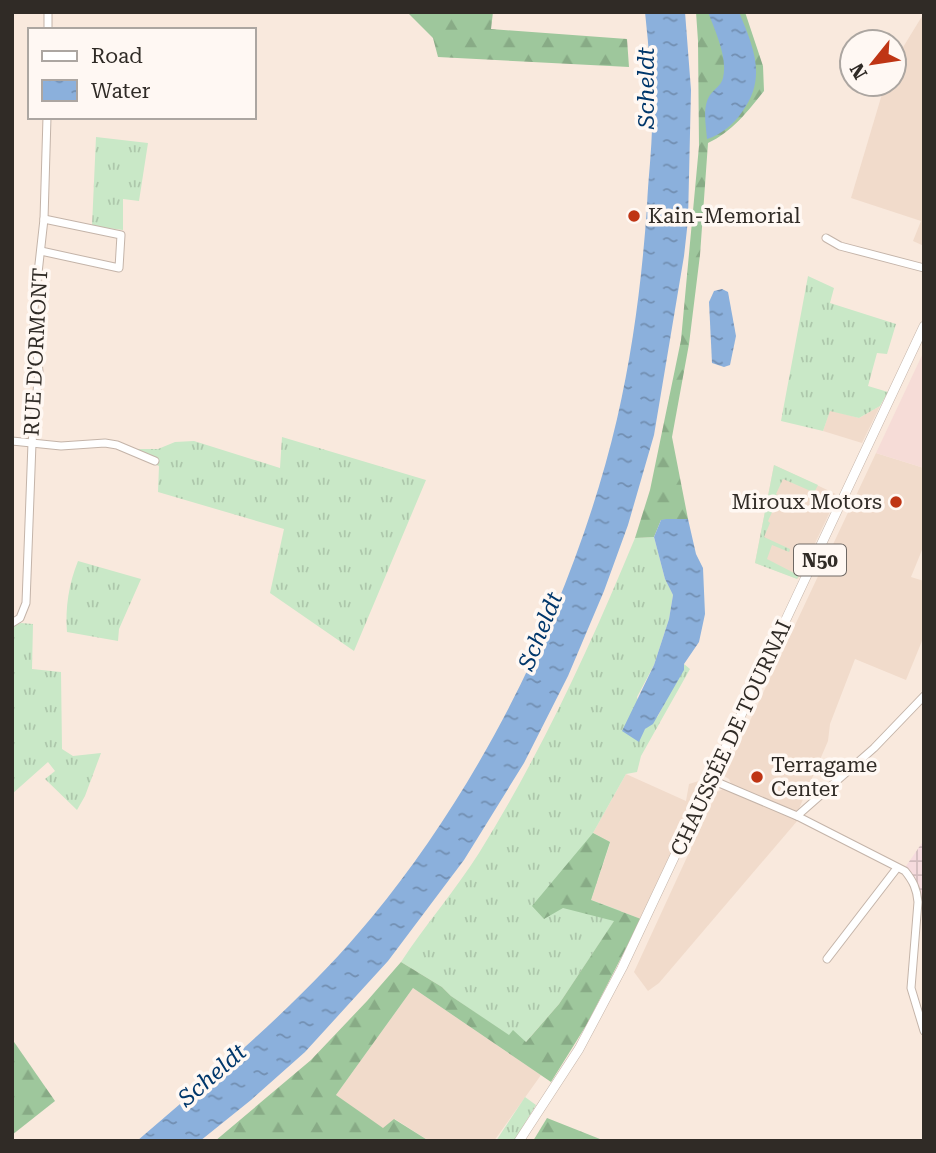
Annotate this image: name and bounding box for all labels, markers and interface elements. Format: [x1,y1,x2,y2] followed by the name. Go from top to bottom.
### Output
[28,28,256,119] legend
[838,28,908,98] north arrow
[91,44,143,68] text: Road
[633,47,660,130] water label: Scheldt
[845,59,872,83] text: N
[91,79,151,103] text: Water
[648,204,801,228] place label: Kain-Memorial
[626,208,642,224] marker: Kain-Memorial
[20,267,52,437] street label: RUE D'ORMONT
[731,490,882,514] place label: Miroux Motors
[888,494,904,510] marker: Miroux Motors
[794,544,846,576] road number: N50
[512,588,568,675] water label: Scheldt
[665,616,796,860] street label: CHAUSSÉE DE TOURNAI
[771,753,877,801] place label: Terragame Center
[749,769,765,785] marker: Terragame Center
[172,1038,252,1113] water label: Scheldt

